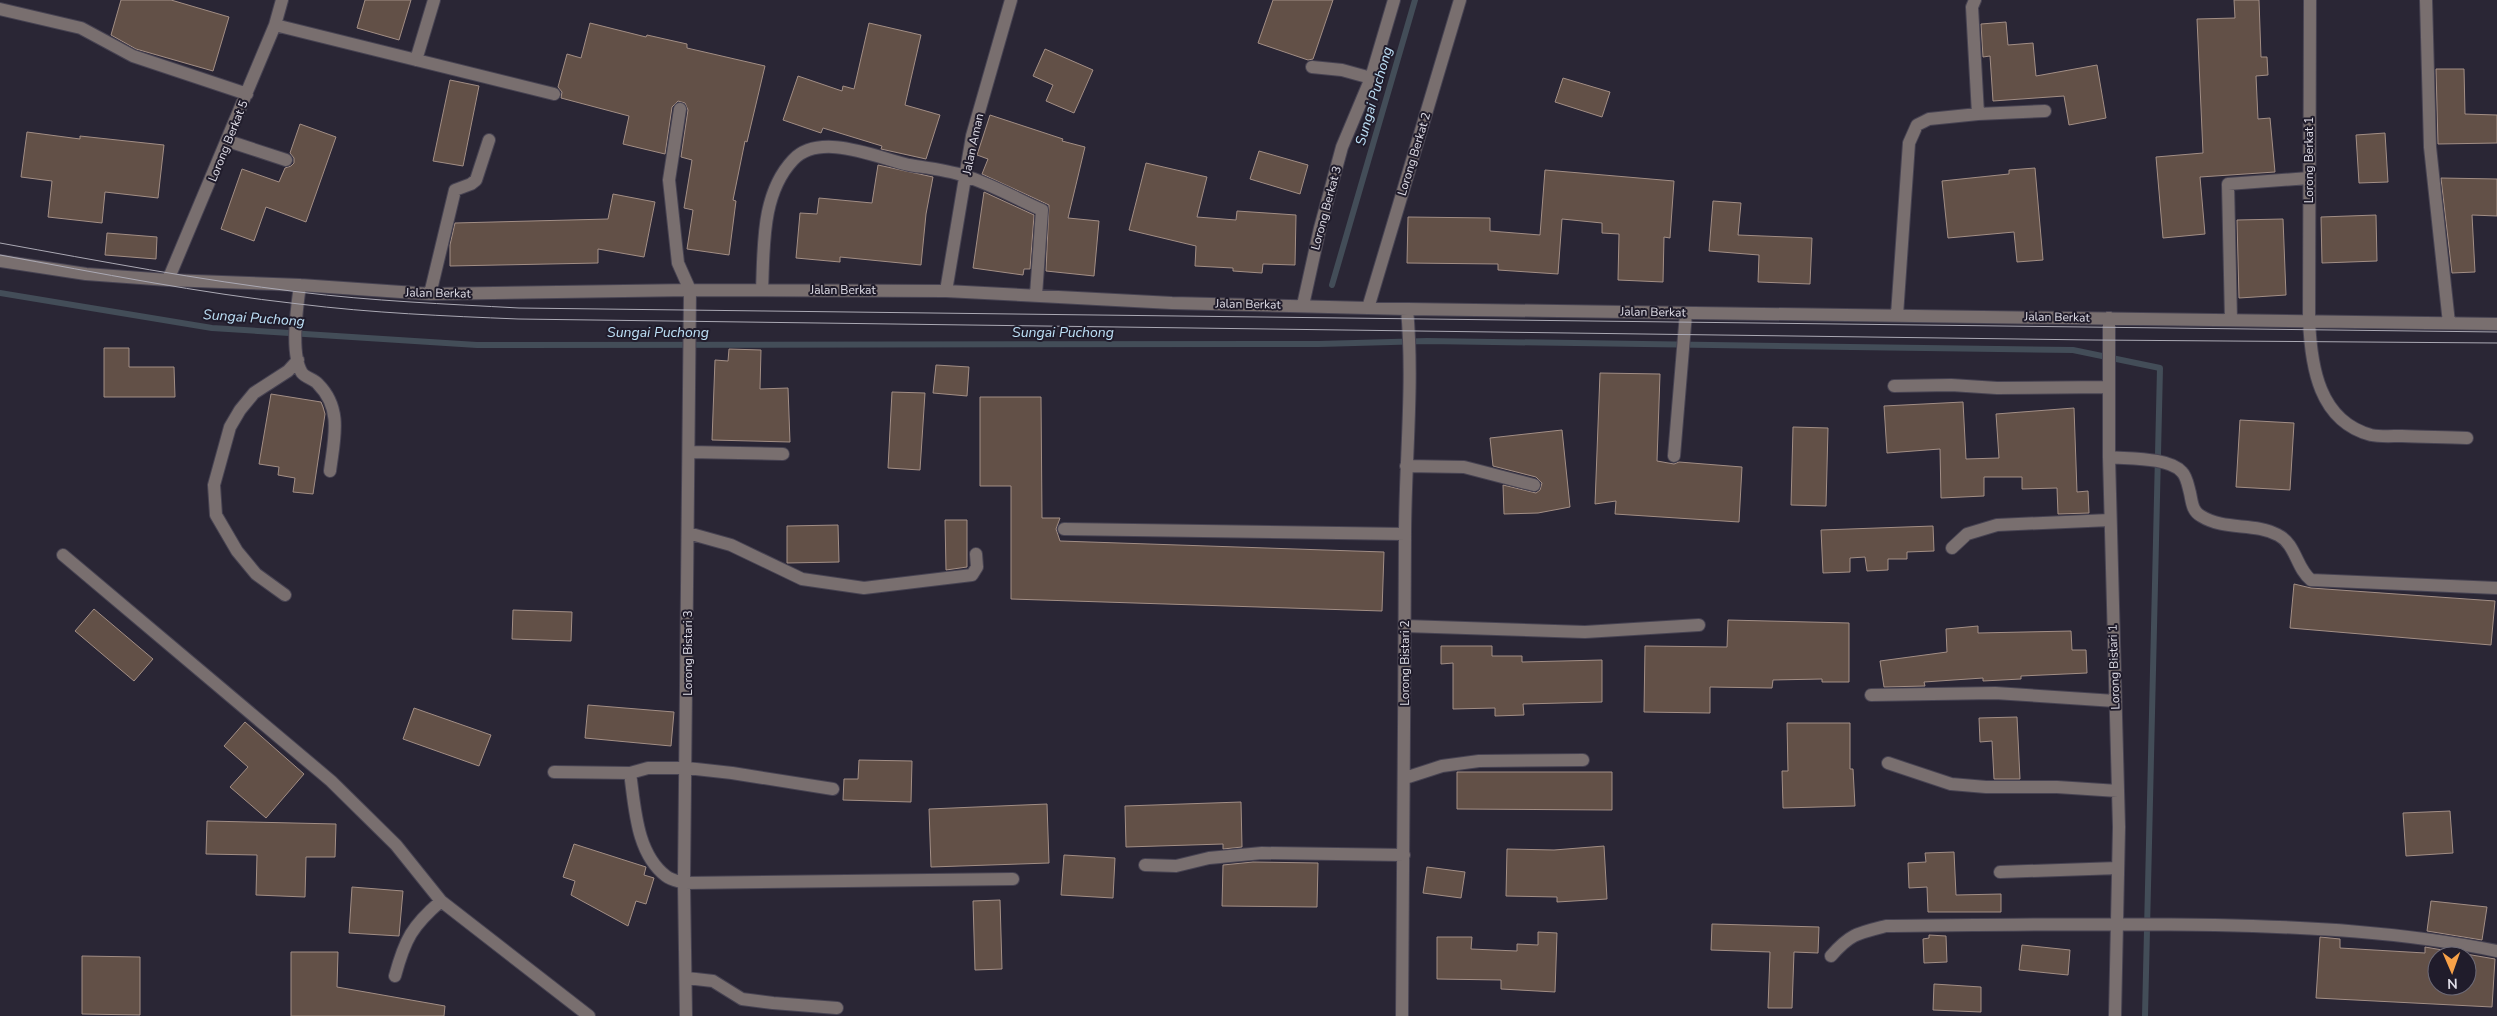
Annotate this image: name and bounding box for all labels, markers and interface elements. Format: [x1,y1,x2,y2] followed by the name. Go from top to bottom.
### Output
[1351,44,1397,148] water label: Sungai Puchong
[204,98,252,184] street label: Lorong Berkat 5
[1394,110,1434,198] street label: Lorong Berkat 2
[958,112,987,177] street label: Jalan Aman
[2301,117,2317,203] street label: Lorong Berkat 1
[1307,164,1345,252] street label: Lorong Berkat 3
[809,282,876,298] street label: Jalan Berkat
[404,284,472,302] street label: Jalan Berkat
[1214,295,1282,313] street label: Jalan Berkat
[1619,303,1687,321] street label: Jalan Berkat
[203,305,305,331] water label: Sungai Puchong
[2023,308,2091,326] street label: Jalan Berkat
[607,323,709,342] water label: Sungai Puchong
[1012,323,1114,342] water label: Sungai Puchong
[680,610,696,696] street label: Lorong Bistari 3
[1397,620,1413,706] street label: Lorong Bistari 2
[2105,624,2123,710] street label: Lorong Bistari 1
[2427,946,2477,996] north arrow
[2447,974,2458,993] text: N

